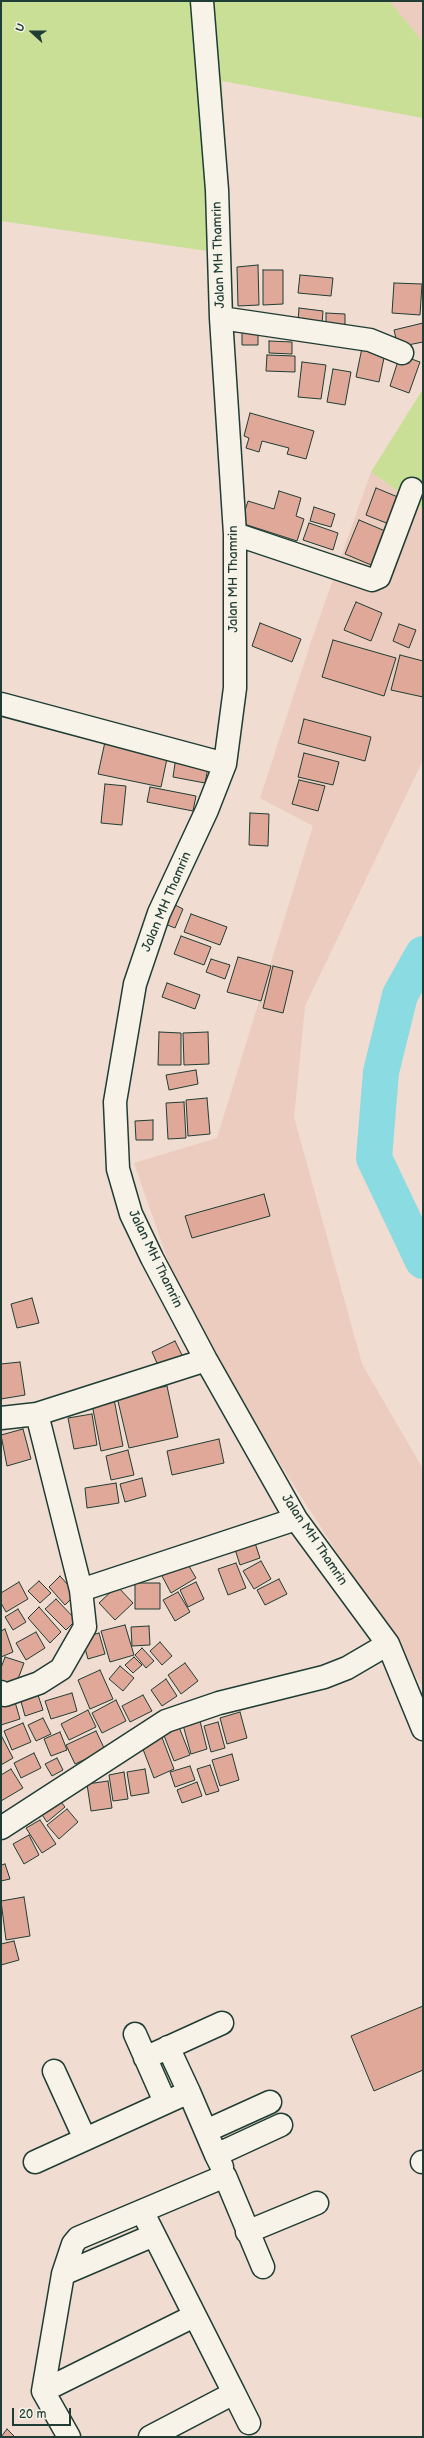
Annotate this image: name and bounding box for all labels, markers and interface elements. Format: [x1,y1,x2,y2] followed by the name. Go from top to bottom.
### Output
[12,12,52,52] north arrow
[13,22,28,34] text: U
[209,201,229,309] street label: Jalan MH Thamrin
[226,526,242,632] street label: Jalan MH Thamrin
[139,850,195,954] street label: Jalan MH Thamrin
[125,1208,185,1310] street label: Jalan MH Thamrin
[278,1491,350,1589] street label: Jalan MH Thamrin
[14,2400,73,2426] scale bar
[19,2407,46,2422] text: 20 m

